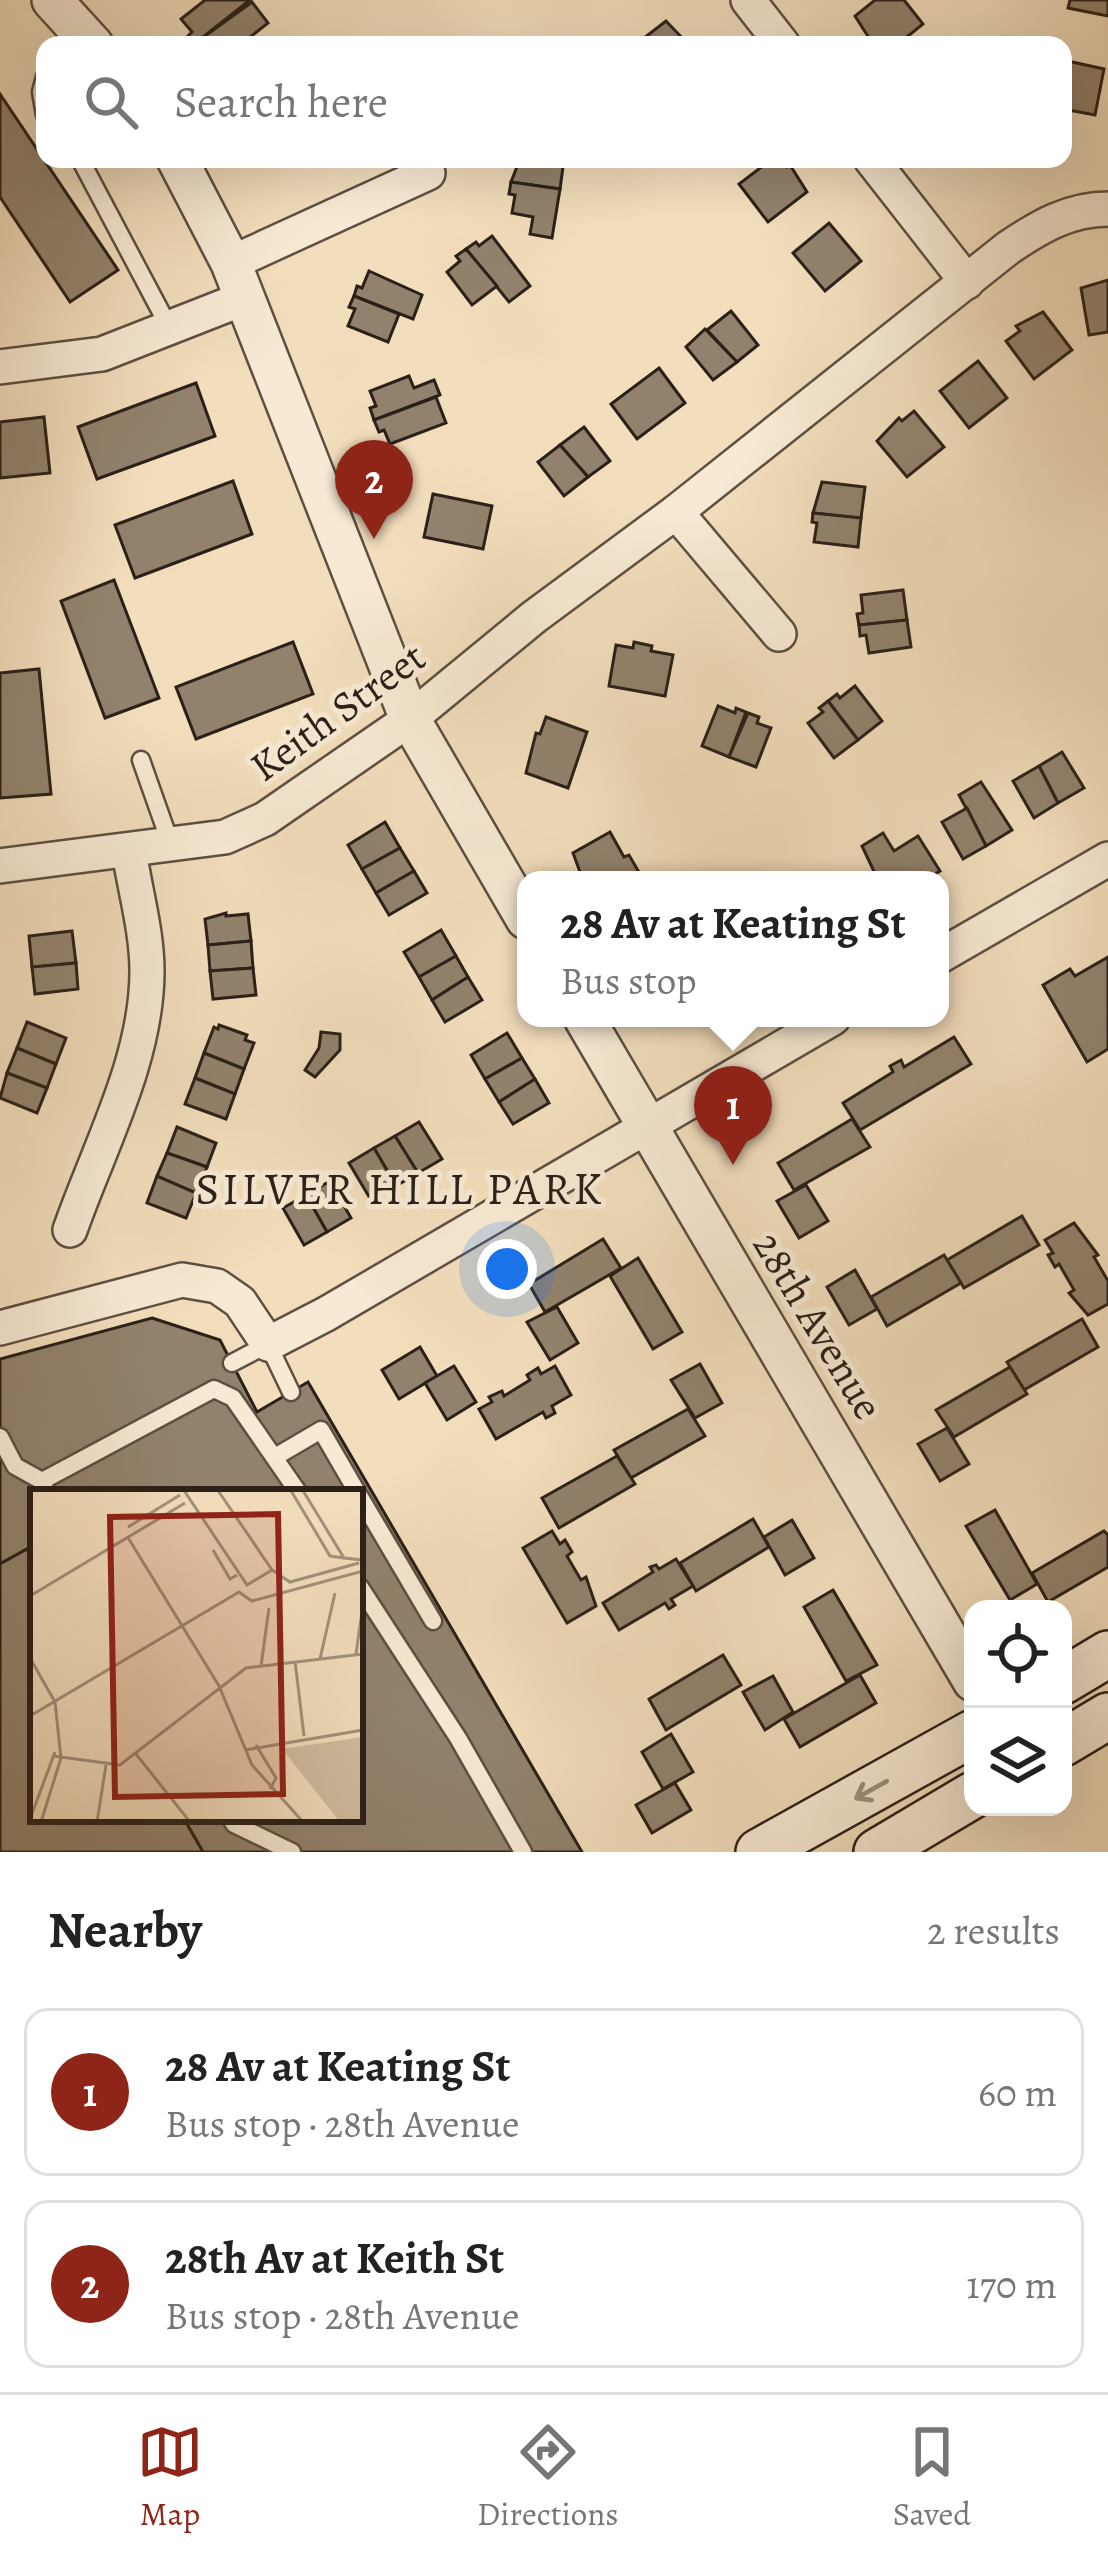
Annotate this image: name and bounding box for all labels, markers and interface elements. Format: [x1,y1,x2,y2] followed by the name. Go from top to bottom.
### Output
[36,36,1072,168] search box
[78,69,144,135] icon: search
[174,71,388,133] text: Search here
[335,440,413,539] pin: 2
[238,628,437,794] street label: Keith Street
[517,871,949,1027] popup
[560,892,906,954] text: 28 Av at Keating St
[560,954,697,1007] text: Bus stop
[694,1066,772,1165] pin: 1
[195,1158,605,1220] district label: SILVER HILL PARK
[740,1221,897,1430] street label: 28th Avenue
[477,1239,537,1299] your location
[30,1489,363,1822] inset map
[964,1600,1072,1816] map controls
[964,1600,1072,1708] button: locate
[964,1708,1072,1816] button: layers
[854,1779,889,1803] one-way arrow
[48,1895,202,1965] text: Nearby
[927,1904,1060,1957] text: 2 results
[165,2035,510,2097] text: 28 Av at Keating St
[83,2066,97,2119] text: 1
[978,2066,1057,2119] text: 60 m
[165,2097,520,2150] text: Bus stop · 28th Avenue
[165,2227,504,2289] text: 28th Av at Keith St
[81,2258,99,2311] text: 2
[966,2258,1057,2311] text: 170 m
[165,2289,520,2342] text: Bus stop · 28th Avenue
[137,2419,203,2536] tab: Map
[477,2419,619,2536] tab: Directions
[893,2419,971,2536] tab: Saved

